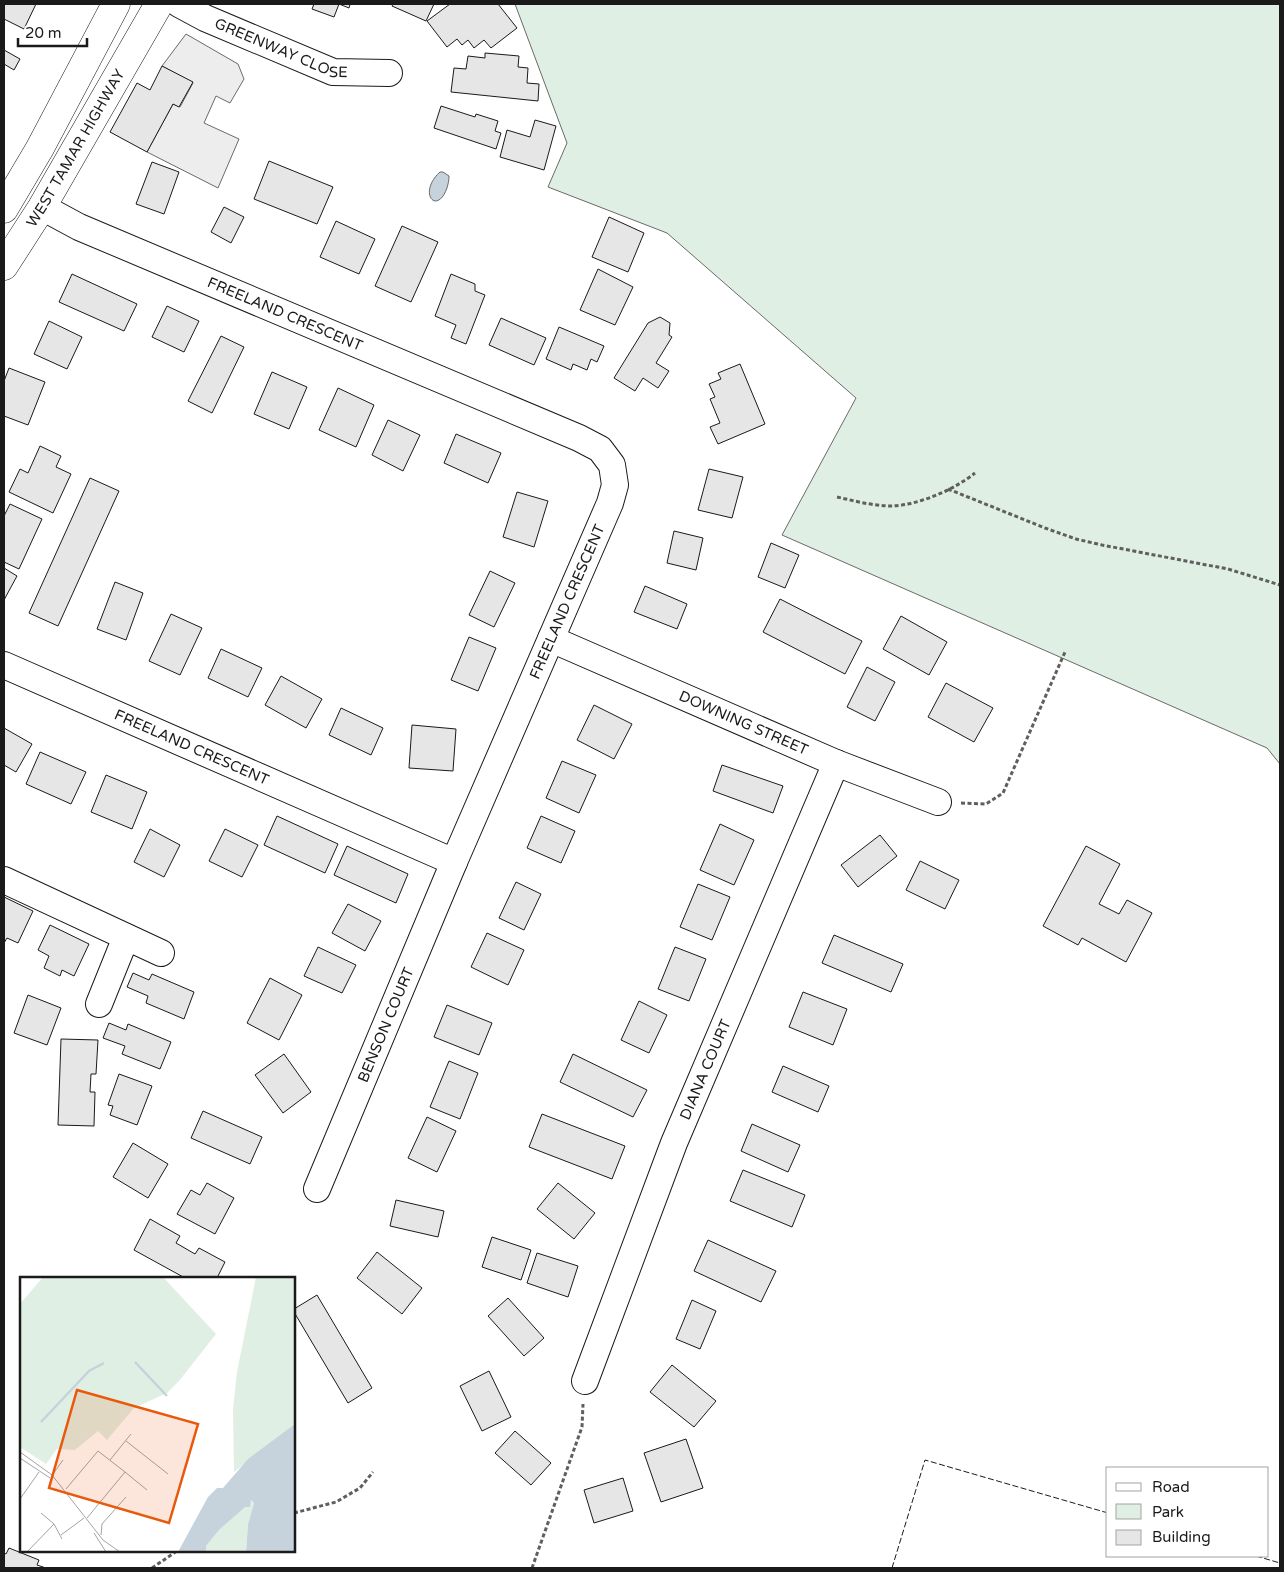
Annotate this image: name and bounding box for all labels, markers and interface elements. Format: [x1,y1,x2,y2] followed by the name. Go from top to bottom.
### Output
[212,14,348,81] street label: GREENWAY CLOSE
[18,15,86,47] scale bar
[25,24,62,42] text: 20 m
[23,66,129,230] street label: WEST TAMAR HIGHWAY
[205,273,365,355] street label: FREELAND CRESCENT
[526,522,609,682] street label: FREELAND CRESCENT
[676,687,811,759] street label: DOWNING STREET
[112,706,272,789] street label: FREELAND CRESCENT
[354,965,418,1085] street label: BENSON COURT
[676,1017,735,1122] street label: DIANA COURT
[20,1277,295,1552] inset map
[1106,1467,1269,1557] legend
[1152,1478,1190,1496] text: Road
[1152,1503,1184,1521] text: Park
[1152,1528,1211,1546] text: Building

